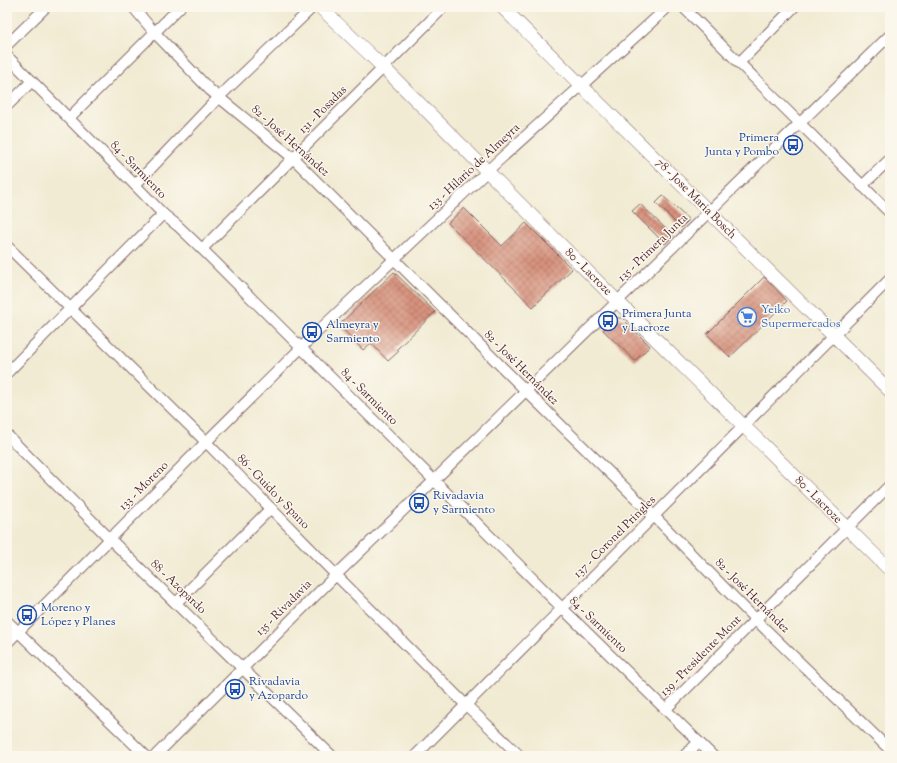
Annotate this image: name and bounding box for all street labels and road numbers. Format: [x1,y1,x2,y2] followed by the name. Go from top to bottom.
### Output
[295,81,352,138] street label: 131 - Posadas
[247,101,333,181] street label: 82 - José Hernández
[424,119,525,215] street label: 133 - Hilario de Almeyra
[106,137,171,203] street label: 84 - Sarmiento
[652,155,740,243] street label: 78 - Jose Maria Bosch
[614,209,693,286] street label: 135 - Primera Junta
[560,244,616,300] street label: 80 - Lacroze
[479,326,563,410] street label: 82 - José Hernández
[336,364,402,430] street label: 84 - Sarmiento
[232,450,314,534] street label: 86 - Guido y Spano
[115,457,173,515] street label: 133 - Moreno
[790,472,846,528] street label: 80 - Lacroze
[570,491,661,582] street label: 137 - Coronel Pringles
[710,554,794,638] street label: 82 - José Hernández
[146,556,210,619] street label: 88 - Azopardo
[252,575,317,640] street label: 135 - Rivadavia
[565,593,631,658] street label: 84 - Sarmiento
[656,611,746,701] street label: 139 - Presidente Mont

